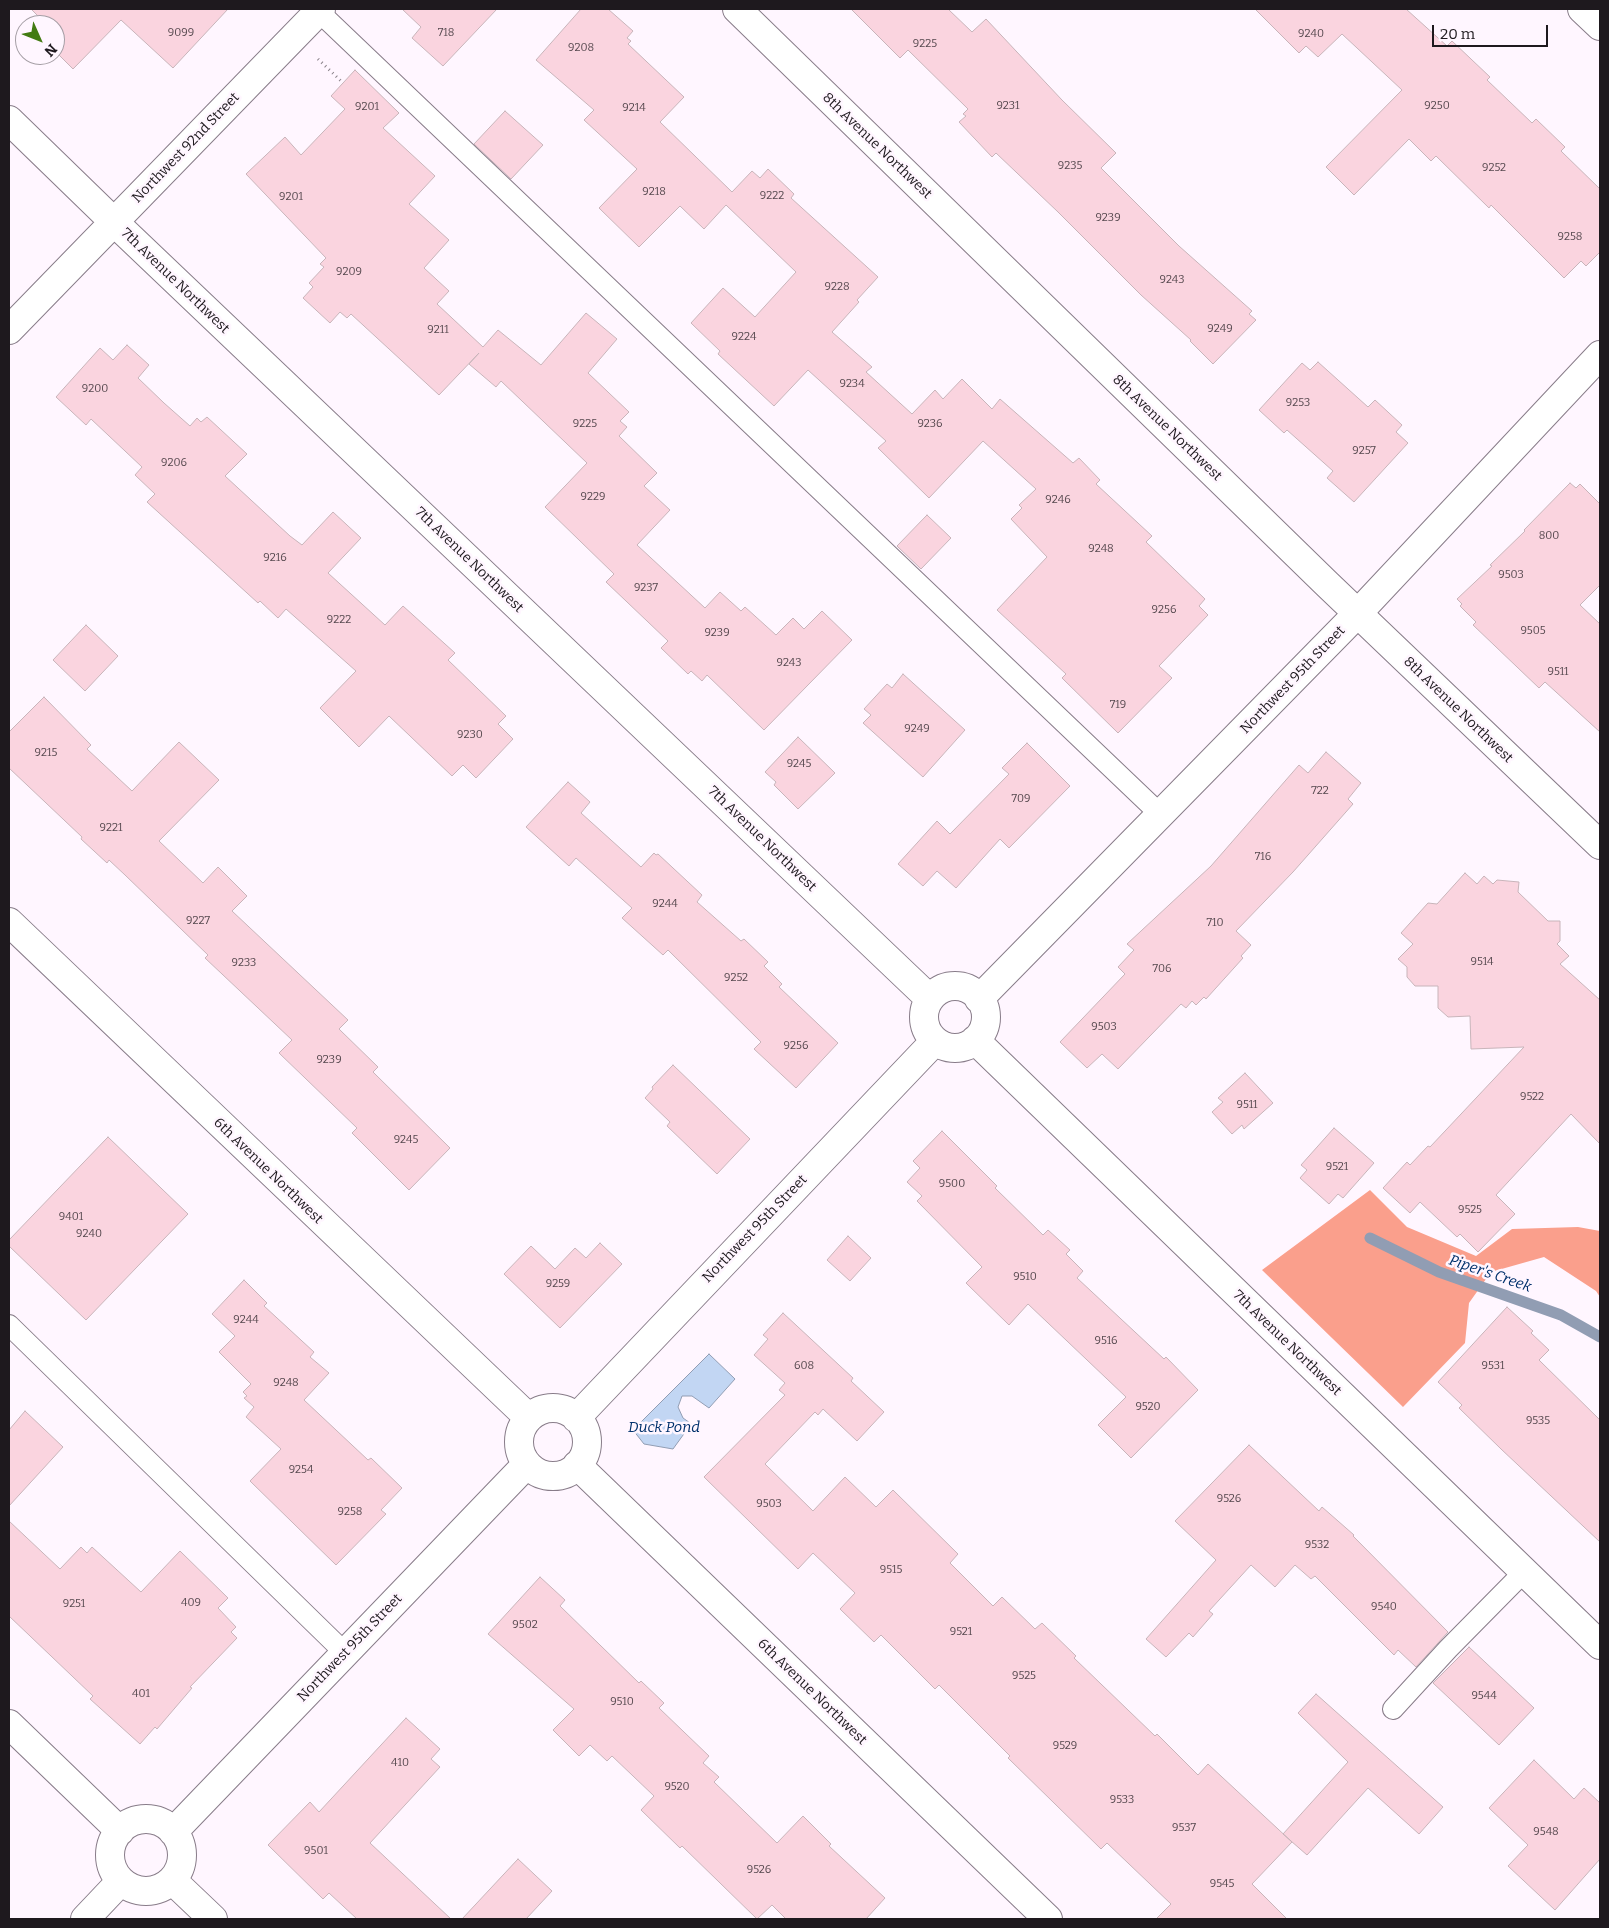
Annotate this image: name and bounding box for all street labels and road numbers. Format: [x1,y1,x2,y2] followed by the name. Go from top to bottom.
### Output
[129,89,243,207] street label: Northwest 92nd Street
[819,89,935,203] street label: 8th Avenue Northwest
[117,225,233,337] street label: 7th Avenue Northwest
[1109,371,1225,485] street label: 8th Avenue Northwest
[411,504,527,616] street label: 7th Avenue Northwest
[1237,623,1349,737] street label: Northwest 95th Street
[1400,653,1516,767] street label: 8th Avenue Northwest
[704,783,820,895] street label: 7th Avenue Northwest
[210,1114,326,1228] street label: 6th Avenue Northwest
[699,1172,811,1286] street label: Northwest 95th Street
[1229,1287,1345,1399] street label: 7th Avenue Northwest
[294,1591,406,1705] street label: Northwest 95th Street
[754,1635,870,1749] street label: 6th Avenue Northwest

